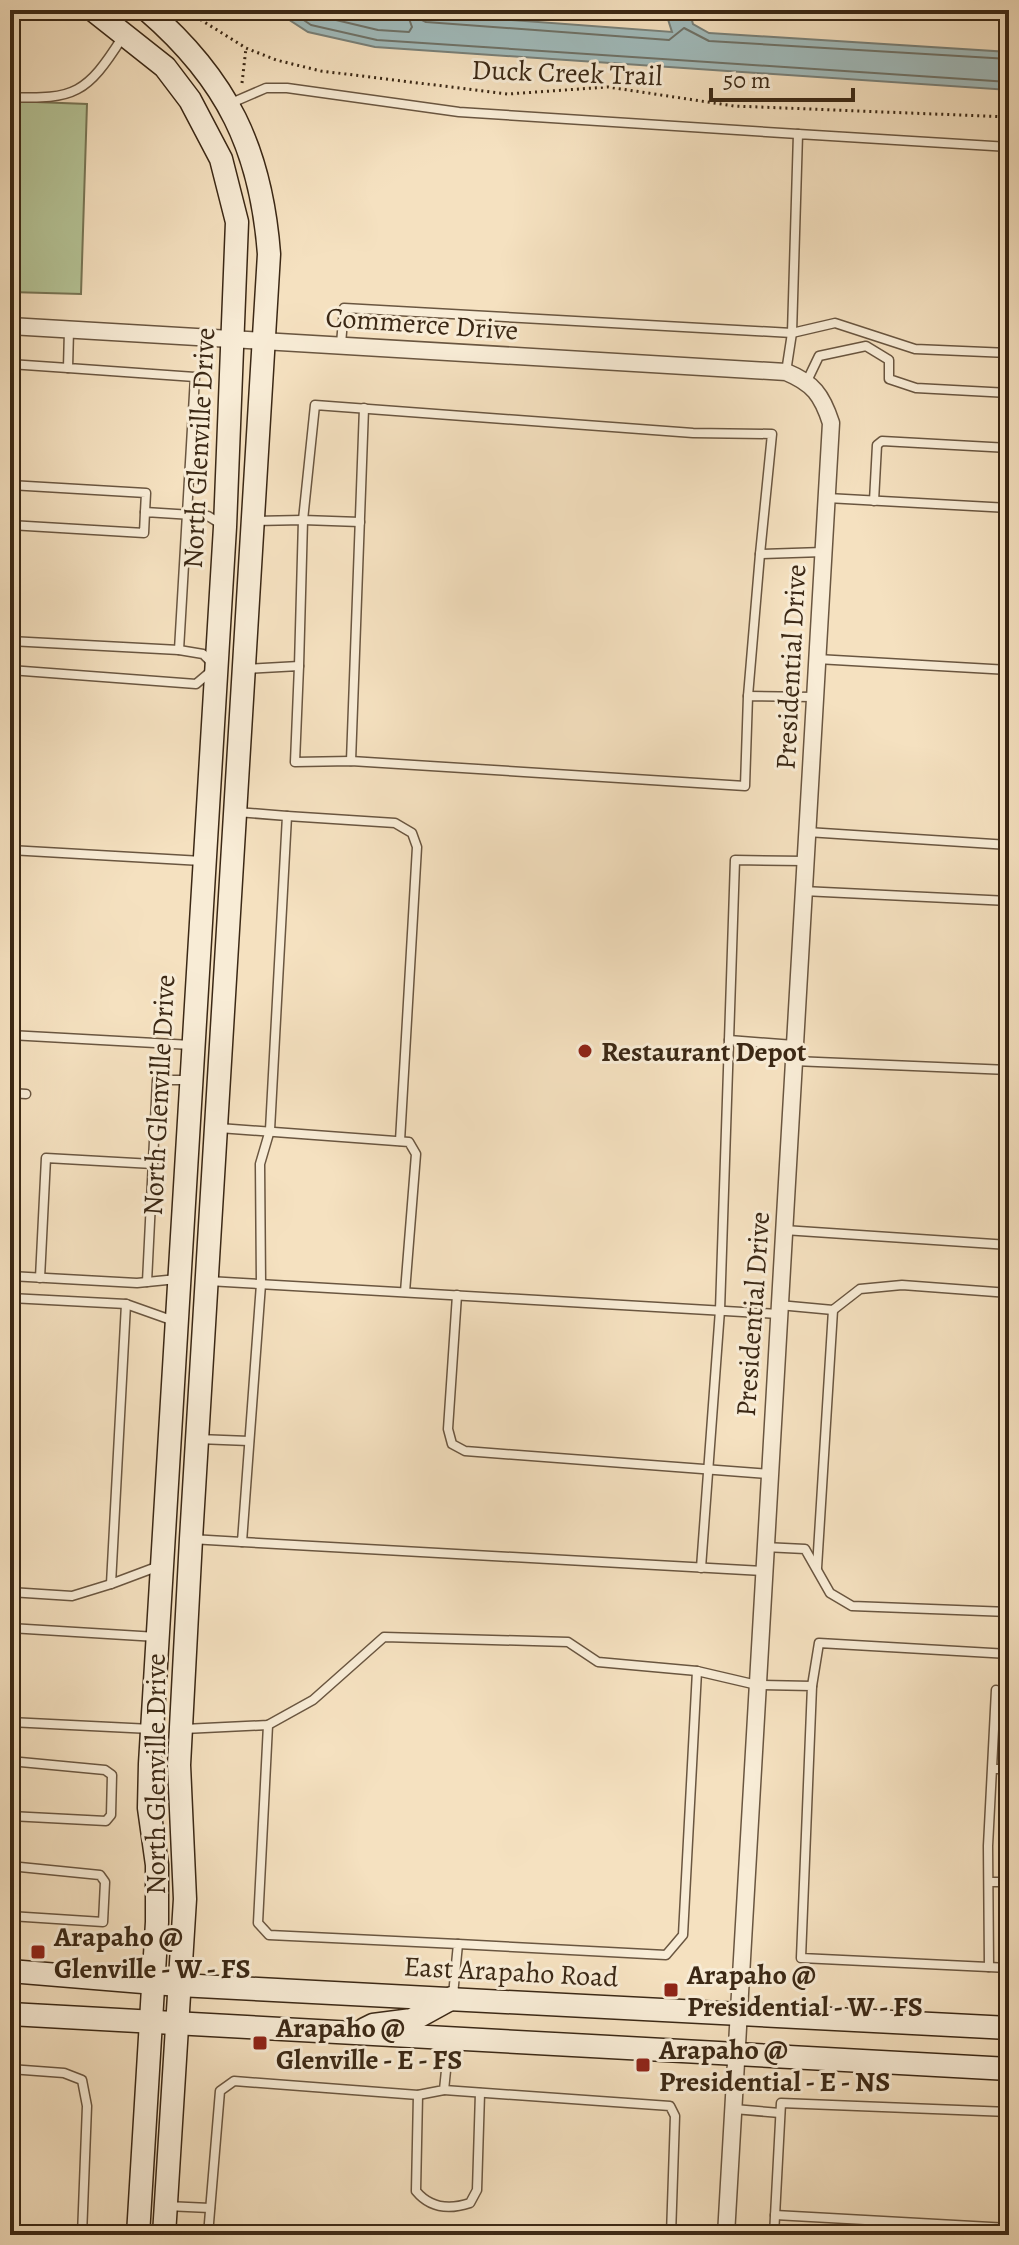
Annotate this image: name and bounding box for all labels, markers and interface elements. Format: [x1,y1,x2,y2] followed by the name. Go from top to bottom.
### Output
[471,51,663,95] street label: Duck Creek Trail
[711,52,853,102] scale bar
[723,64,771,96] text: 50 m
[324,298,519,350] street label: Commerce Drive
[174,326,224,570] street label: North Glenville Drive
[767,563,815,771] street label: Presidential Drive
[134,973,184,1217] street label: North Glenville Drive
[601,1033,806,1071] place label: Restaurant Depot
[576,1042,594,1060] marker: Restaurant Depot
[727,1210,779,1418] street label: Presidential Drive
[137,1653,175,1895] street label: North Glenville Drive
[53,1918,251,1988] place label: Arapaho @ Glenville - W - FS
[29,1943,47,1961] marker: Arapaho @ Glenville - W - FS
[403,1947,620,1997] street label: East Arapaho Road
[686,1956,923,2026] place label: Arapaho @ Presidential - W - FS
[662,1981,680,1999] marker: Arapaho @ Presidential - W - FS
[275,2009,462,2079] place label: Arapaho @ Glenville - E - FS
[658,2031,890,2101] place label: Arapaho @ Presidential - E - NS
[251,2034,269,2052] marker: Arapaho @ Glenville - E - FS
[634,2056,652,2074] marker: Arapaho @ Presidential - E - NS

